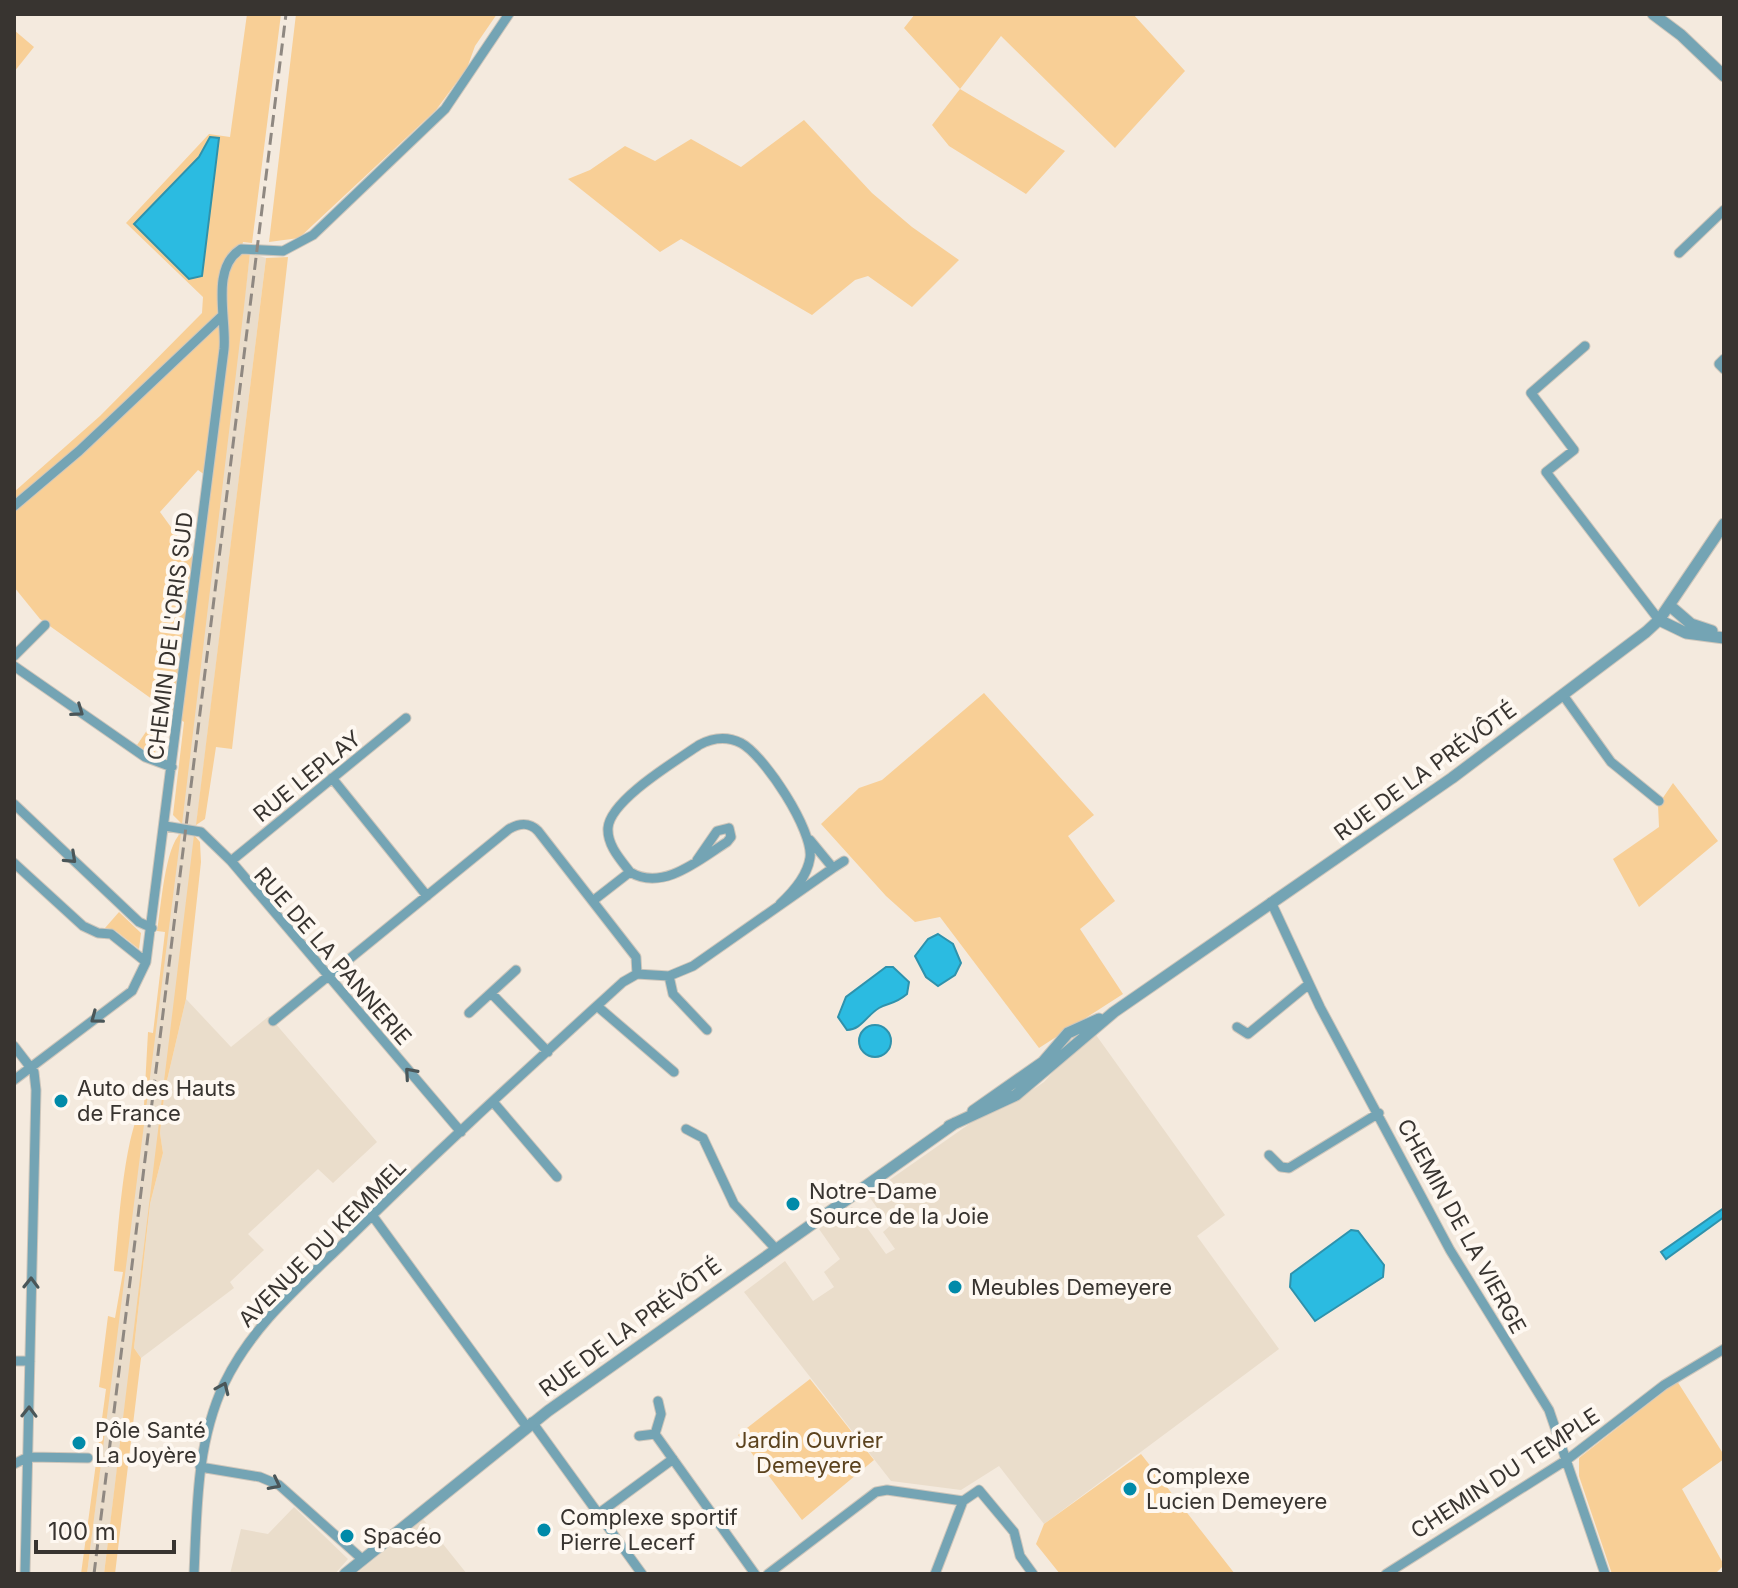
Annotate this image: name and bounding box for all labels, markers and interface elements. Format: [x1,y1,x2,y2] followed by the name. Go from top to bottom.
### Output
[142,510,198,762] street label: CHEMIN DE L'ORIS SUD
[1329,696,1521,846] street label: RUE DE LA PRÉVÔTÉ
[70,701,84,716] one-way arrow
[248,725,366,827] street label: RUE LEPLAY
[62,848,76,863] one-way arrow
[249,862,417,1050] street label: RUE DE LA PANNERIE
[90,1009,105,1023] one-way arrow
[405,1068,420,1082] one-way arrow
[77,1075,236,1126] place label: Auto des Hauts de France
[52,1092,70,1110] marker: Auto des Hauts de France
[1392,1114,1532,1338] street label: CHEMIN DE LA VIERGE
[233,1154,411,1332] street label: AVENUE DU KEMMEL
[809,1178,989,1229] place label: Notre-Dame Source de la Joie
[784,1195,802,1213] marker: Notre-Dame Source de la Joie
[534,1252,726,1402] street label: RUE DE LA PRÉVÔTÉ
[971,1274,1172,1300] place label: Meubles Demeyere
[23,1276,40,1289] one-way arrow
[946,1278,964,1296] marker: Meubles Demeyere
[213,1382,229,1396] one-way arrow
[1406,1402,1604,1544] street label: CHEMIN DU TEMPLE
[20,1405,37,1418] one-way arrow
[95,1417,206,1468] place label: Pôle Santé La Joyère
[735,1427,883,1478] park label: Jardin Ouvrier Demeyere
[70,1434,88,1452] marker: Pôle Santé La Joyère
[1146,1463,1327,1514] place label: Complexe Lucien Demeyere
[267,1475,282,1490] one-way arrow
[1121,1480,1139,1498] marker: Complexe Lucien Demeyere
[36,1504,174,1554] scale bar
[560,1504,738,1555] place label: Complexe sportif Pierre Lecerf
[48,1517,116,1546] text: 100 m
[535,1521,553,1539] marker: Complexe sportif Pierre Lecerf
[363,1523,442,1549] place label: Spacéo
[338,1527,356,1545] marker: Spacéo

